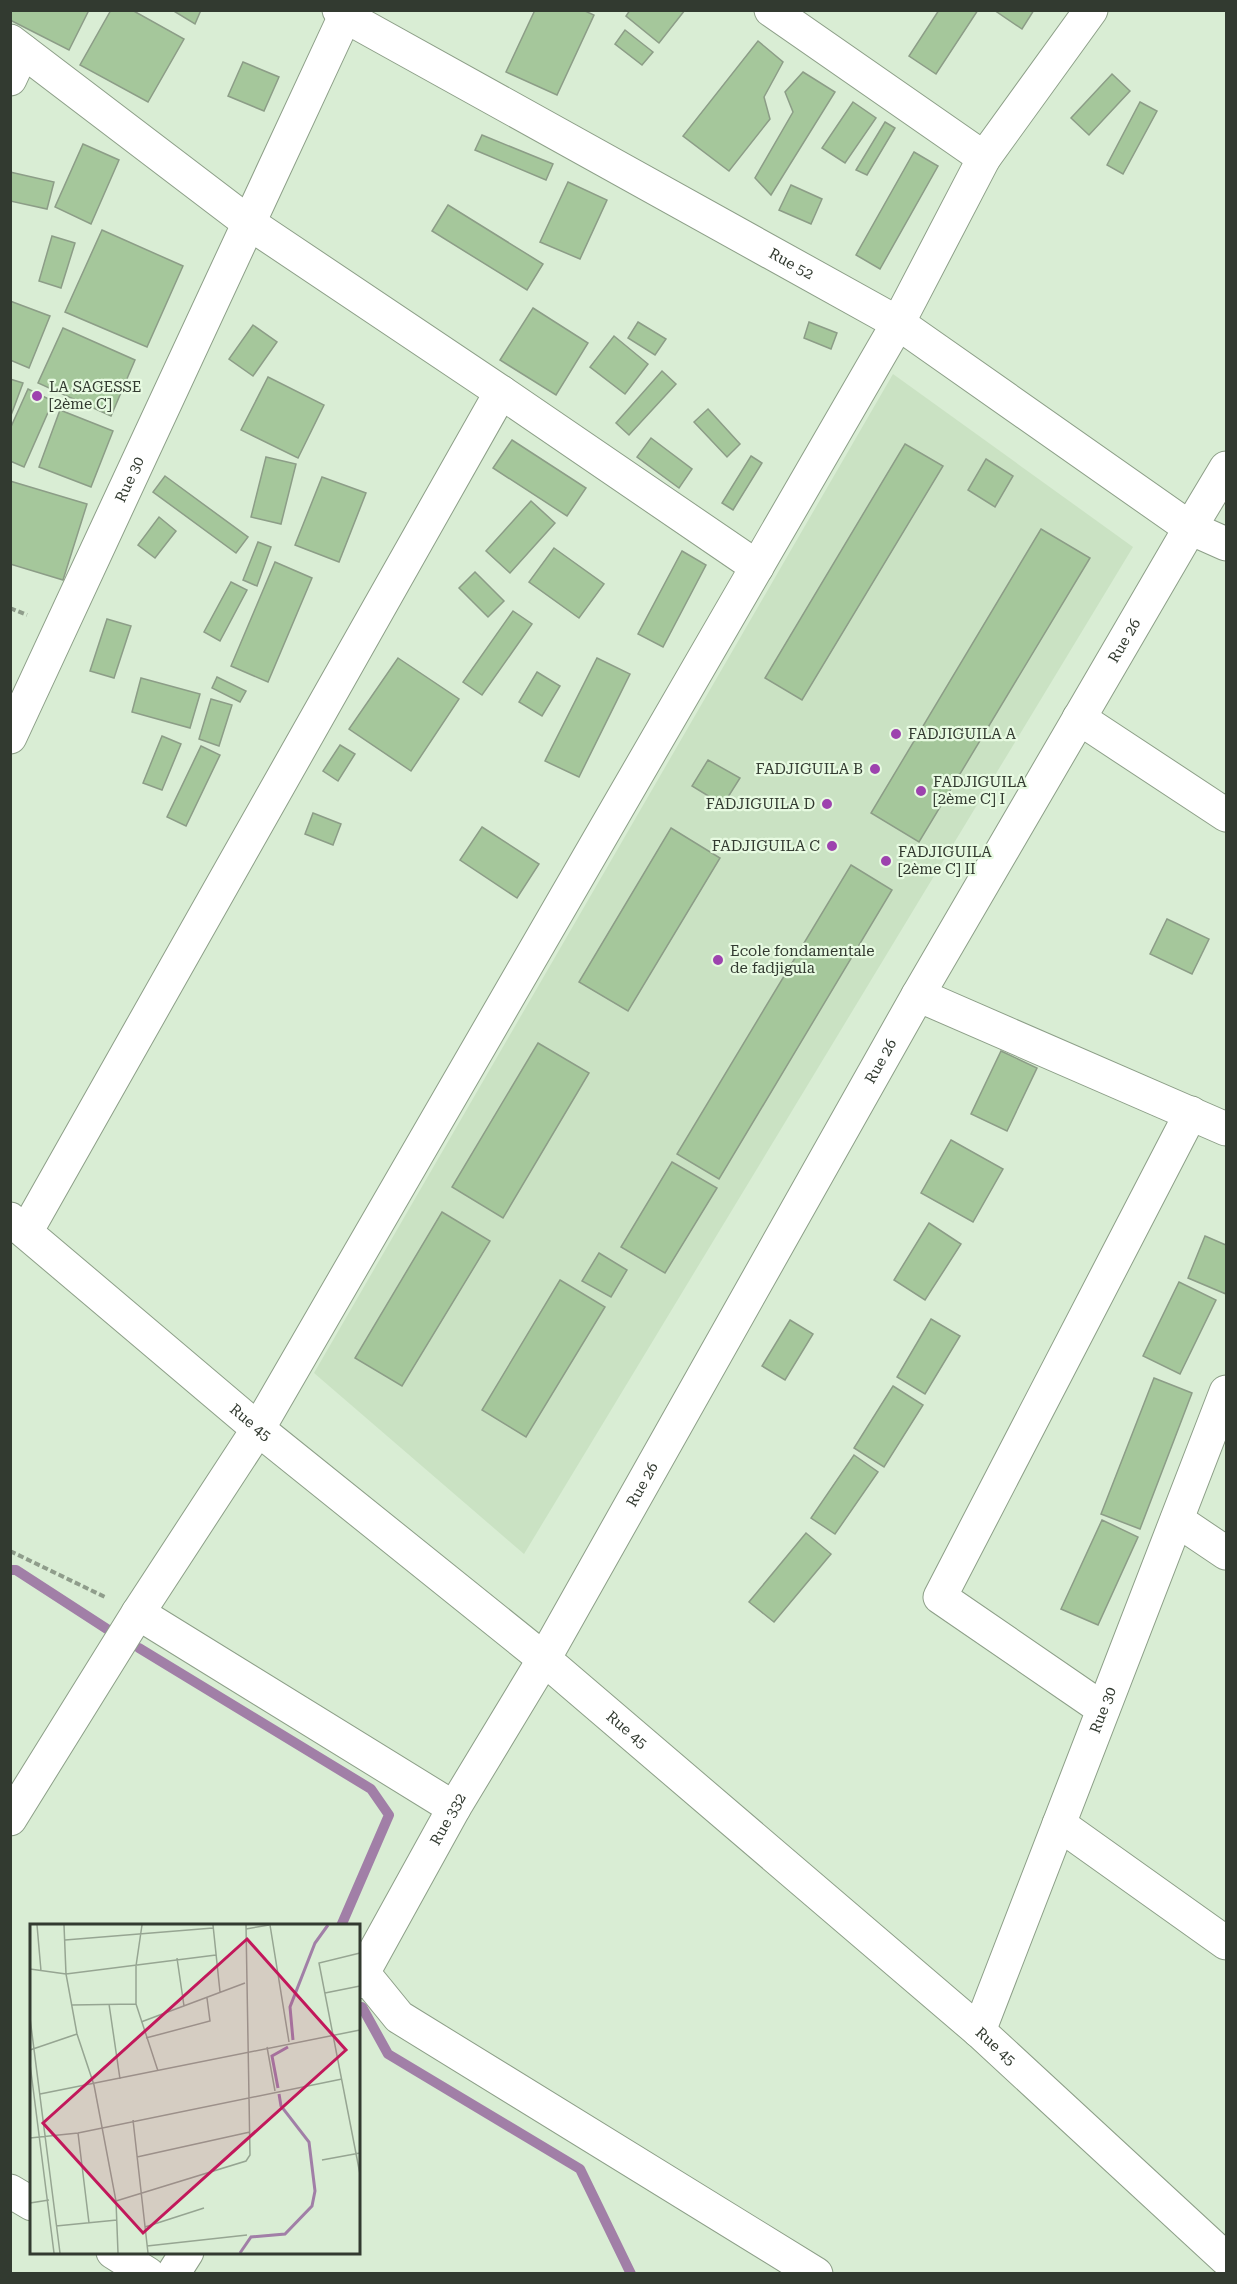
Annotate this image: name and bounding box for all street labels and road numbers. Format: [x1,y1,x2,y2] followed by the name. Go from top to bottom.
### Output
[766,244,817,283] street label: Rue 52
[111,454,148,505] street label: Rue 30
[1104,615,1144,666] street label: Rue 26
[861,1036,900,1087] street label: Rue 26
[226,1400,275,1445] street label: Rue 45
[623,1459,662,1510] street label: Rue 26
[1086,1684,1120,1736] street label: Rue 30
[603,1707,651,1752] street label: Rue 45
[426,1790,470,1848] street label: Rue 332
[972,2023,1020,2069] street label: Rue 45

